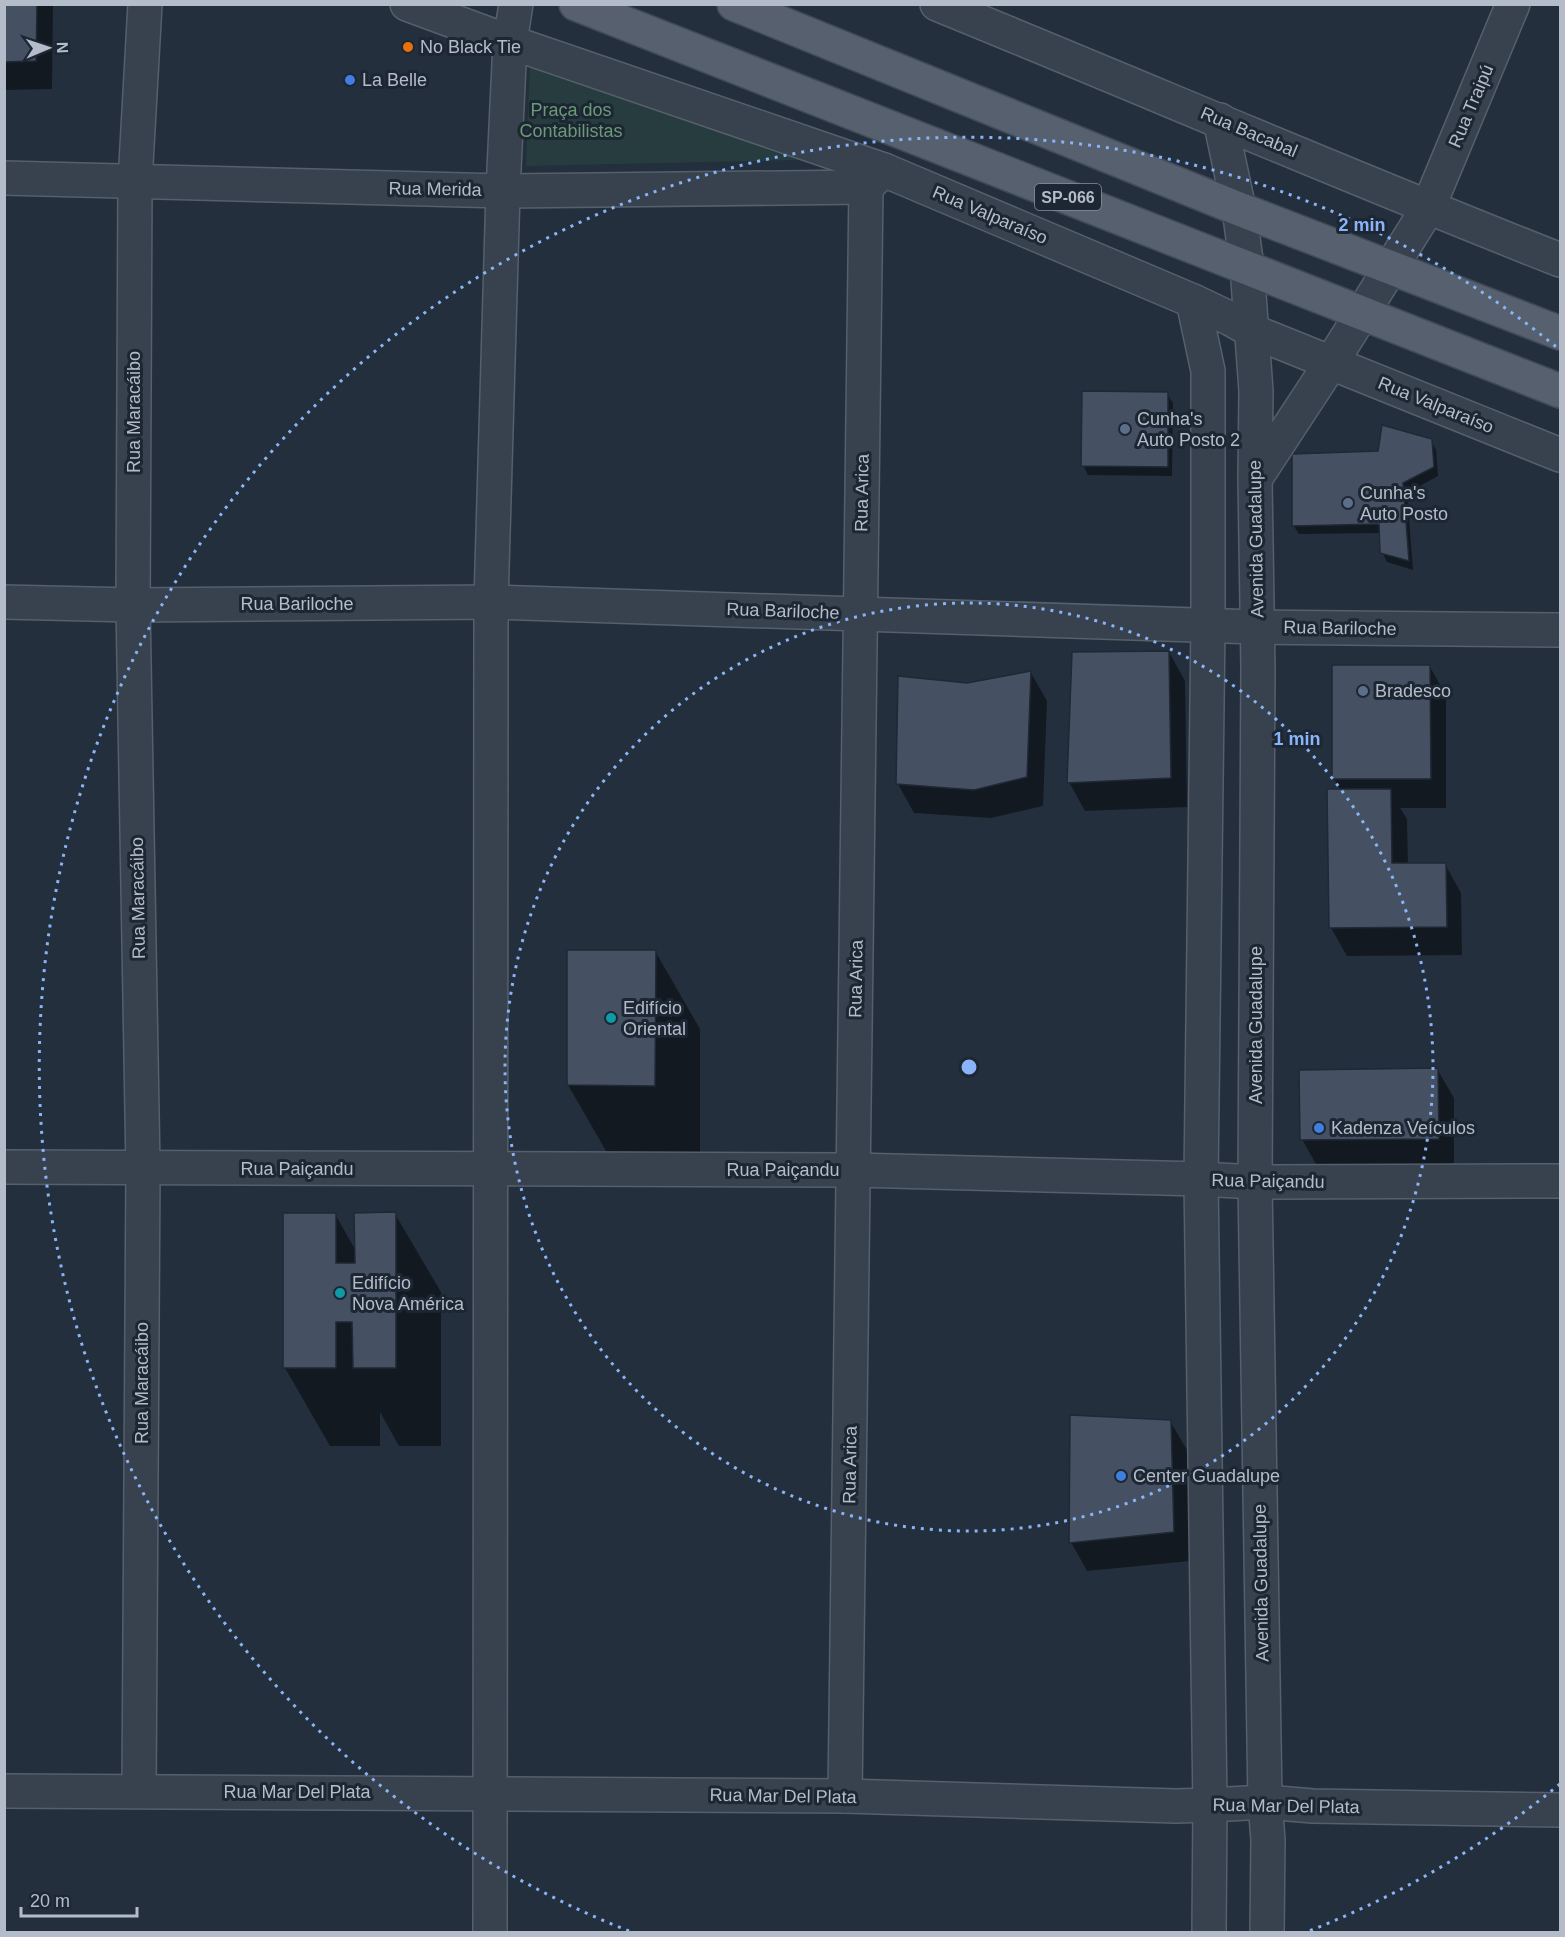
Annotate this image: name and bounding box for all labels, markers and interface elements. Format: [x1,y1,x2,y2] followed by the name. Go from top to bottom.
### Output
[18,18,78,78] north arrow
[420,37,521,57] place label: No Black Tie
[401,40,415,54] marker: No Black Tie
[54,41,71,54] text: N
[1445,62,1497,150] street label: Rua Traipú
[362,70,427,90] place label: La Belle
[343,73,357,87] marker: La Belle
[519,100,623,141] park label: Praça dos Contabilistas
[1198,103,1300,161] street label: Rua Bacabal
[388,178,483,200] street label: Rua Merida
[930,182,1050,248] street label: Rua Valparaíso
[1035,184,1101,210] road number: SP-066
[1338,215,1386,235] text: 2 min
[124,351,144,473] street label: Rua Maracáibo
[1375,373,1497,437] street label: Rua Valparaíso
[1137,409,1240,450] place label: Cunha's Auto Posto 2
[1118,422,1132,436] marker: Cunha's Auto Posto 2
[851,453,873,532] street label: Rua Arica
[1245,460,1267,618] street label: Avenida Guadalupe
[1360,483,1448,524] place label: Cunha's Auto Posto
[1341,496,1355,510] marker: Cunha's Auto Posto
[240,594,354,614] street label: Rua Bariloche
[726,599,840,623] street label: Rua Bariloche
[1283,617,1397,639] street label: Rua Bariloche
[1375,681,1451,701] place label: Bradesco
[1356,684,1370,698] marker: Bradesco
[1273,729,1321,749] text: 1 min
[127,837,149,959] street label: Rua Maracáibo
[845,939,867,1018] street label: Rua Arica
[1246,946,1266,1104] street label: Avenida Guadalupe
[623,998,686,1039] place label: Edifício Oriental
[604,1011,618,1025] marker: Edifício Oriental
[959,1057,979,1077] centre of rings
[1331,1118,1475,1138] place label: Kadenza Veículos
[1312,1121,1326,1135] marker: Kadenza Veículos
[240,1159,354,1179] street label: Rua Paiçandu
[726,1160,840,1180] street label: Rua Paiçandu
[1211,1170,1325,1192] street label: Rua Paiçandu
[352,1273,465,1314] place label: Edifício Nova América
[333,1286,347,1300] marker: Edifício Nova América
[132,1322,152,1444] street label: Rua Maracáibo
[839,1425,861,1504] street label: Rua Arica
[1133,1466,1280,1486] place label: Center Guadalupe
[1114,1469,1128,1483] marker: Center Guadalupe
[1250,1504,1272,1662] street label: Avenida Guadalupe
[223,1782,372,1802] street label: Rua Mar Del Plata
[709,1785,858,1807] street label: Rua Mar Del Plata
[1212,1795,1361,1817] street label: Rua Mar Del Plata
[21,1880,136,1918] scale bar
[30,1891,70,1911] text: 20 m

